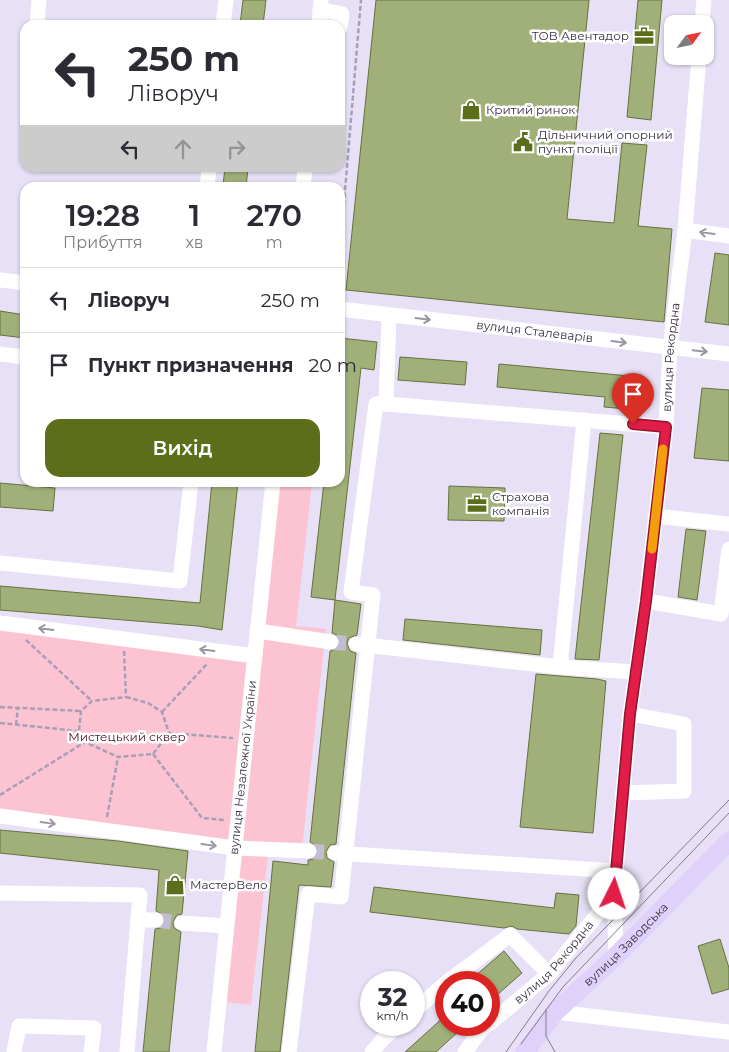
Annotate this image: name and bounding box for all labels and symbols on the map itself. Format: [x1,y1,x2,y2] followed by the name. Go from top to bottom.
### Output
[664,15,714,65] north arrow
[633,25,655,47] office icon: ТОВ Авентадор
[532,28,629,43] place label: ТОВ Авентадор
[460,99,482,121] shop icon: Критий ринок
[486,102,575,117] place label: Критий ринок
[538,127,673,156] place label: Дільничний опорний пункт поліції
[512,131,534,153] public building icon: Дільничний опорний пункт поліції
[699,228,715,238] one-way arrow
[659,302,683,412] street label: вулиця Рекордна
[415,314,431,324] one-way arrow
[476,317,594,345] street label: вулиця Сталеварів
[611,337,627,347] one-way arrow
[691,346,707,356] one-way arrow
[612,373,654,424] pin
[492,489,550,518] place label: Страхова компанія
[466,493,488,515] office icon: Страхова компанія
[38,624,54,634] one-way arrow
[199,645,215,655] one-way arrow
[226,679,259,855] street label: вулиця Незалежної України
[68,729,186,744] park label: Мистецький сквер
[40,818,56,828] one-way arrow
[201,840,217,850] one-way arrow
[587,867,639,919] position arrow
[164,874,186,896] shop icon: МастерВело
[190,877,268,892] place label: МастерВело
[580,899,671,989] street label: вулиця Заводська
[511,917,596,1007] street label: вулиця Рекордна
[435,971,500,1036] speed limit sign: 40

